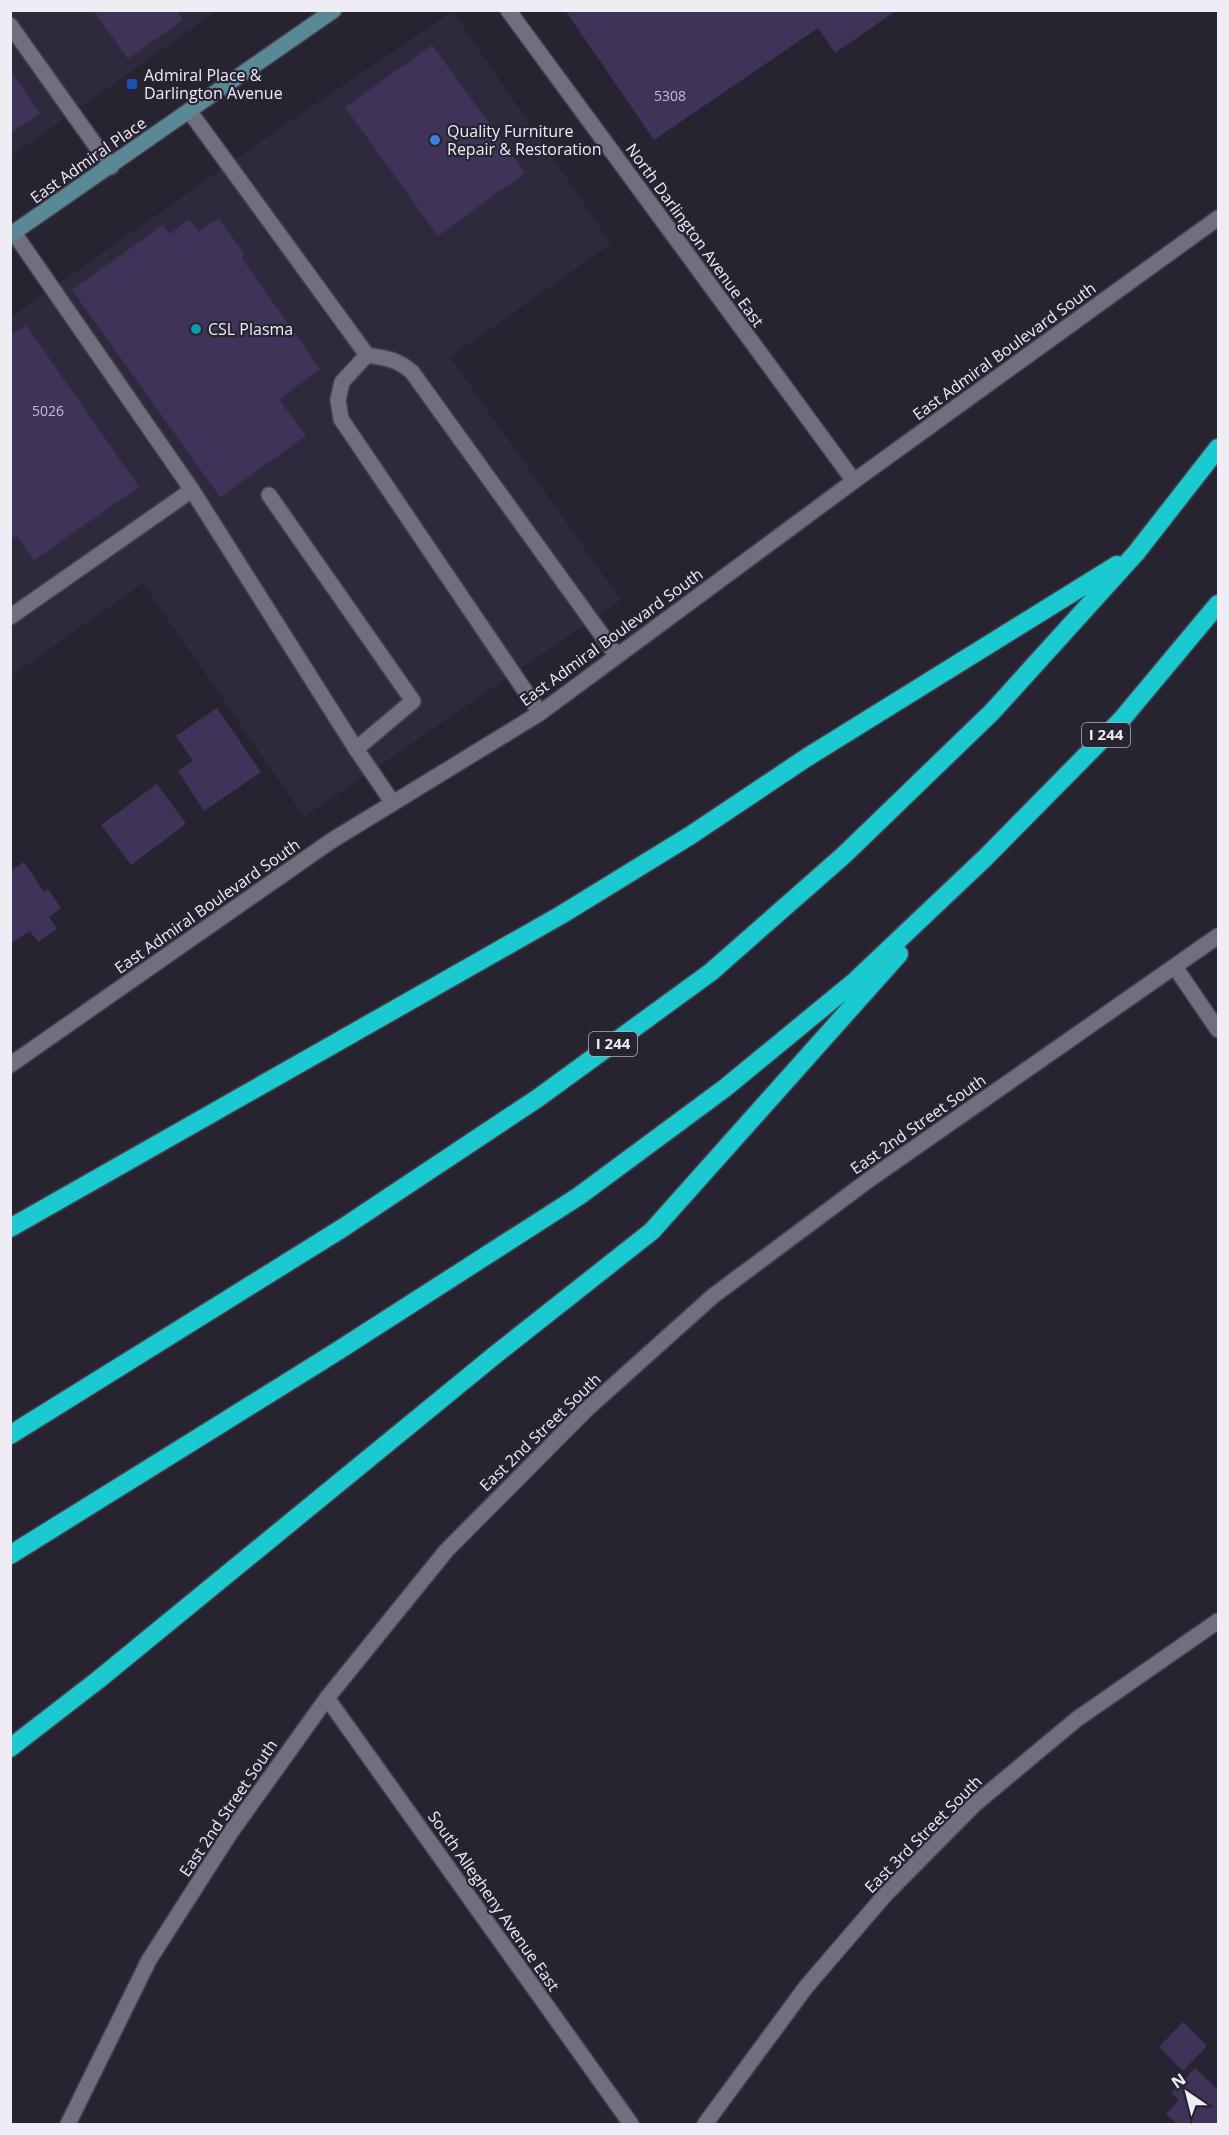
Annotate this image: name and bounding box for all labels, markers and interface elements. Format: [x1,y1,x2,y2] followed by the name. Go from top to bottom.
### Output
[144,64,283,104] place label: Admiral Place & Darlington Avenue
[125,77,139,91] marker: Admiral Place & Darlington Avenue
[654,86,686,105] house number: 5308
[26,112,150,208] street label: East Admiral Place
[447,120,602,160] place label: Quality Furniture Repair & Restoration
[428,133,442,147] marker: Quality Furniture Repair & Restoration
[621,139,769,331] street label: North Darlington Avenue East
[908,277,1100,425] street label: East Admiral Boulevard South
[208,318,293,340] place label: CSL Plasma
[189,322,203,336] marker: CSL Plasma
[32,401,64,420] house number: 5026
[515,563,707,711] street label: East Admiral Boulevard South
[1082,723,1130,747] road number: I 244
[110,833,304,979] street label: East Admiral Boulevard South
[589,1032,637,1056] road number: I 244
[846,1069,990,1179] street label: East 2nd Street South
[475,1368,605,1496] street label: East 2nd Street South
[174,1735,282,1881] street label: East 2nd Street South
[860,1771,986,1897] street label: East 3rd Street South
[423,1806,565,1996] street label: South Allegheny Avenue East
[1157,2063,1217,2123] north arrow
[1167,2068,1190,2093] text: N

